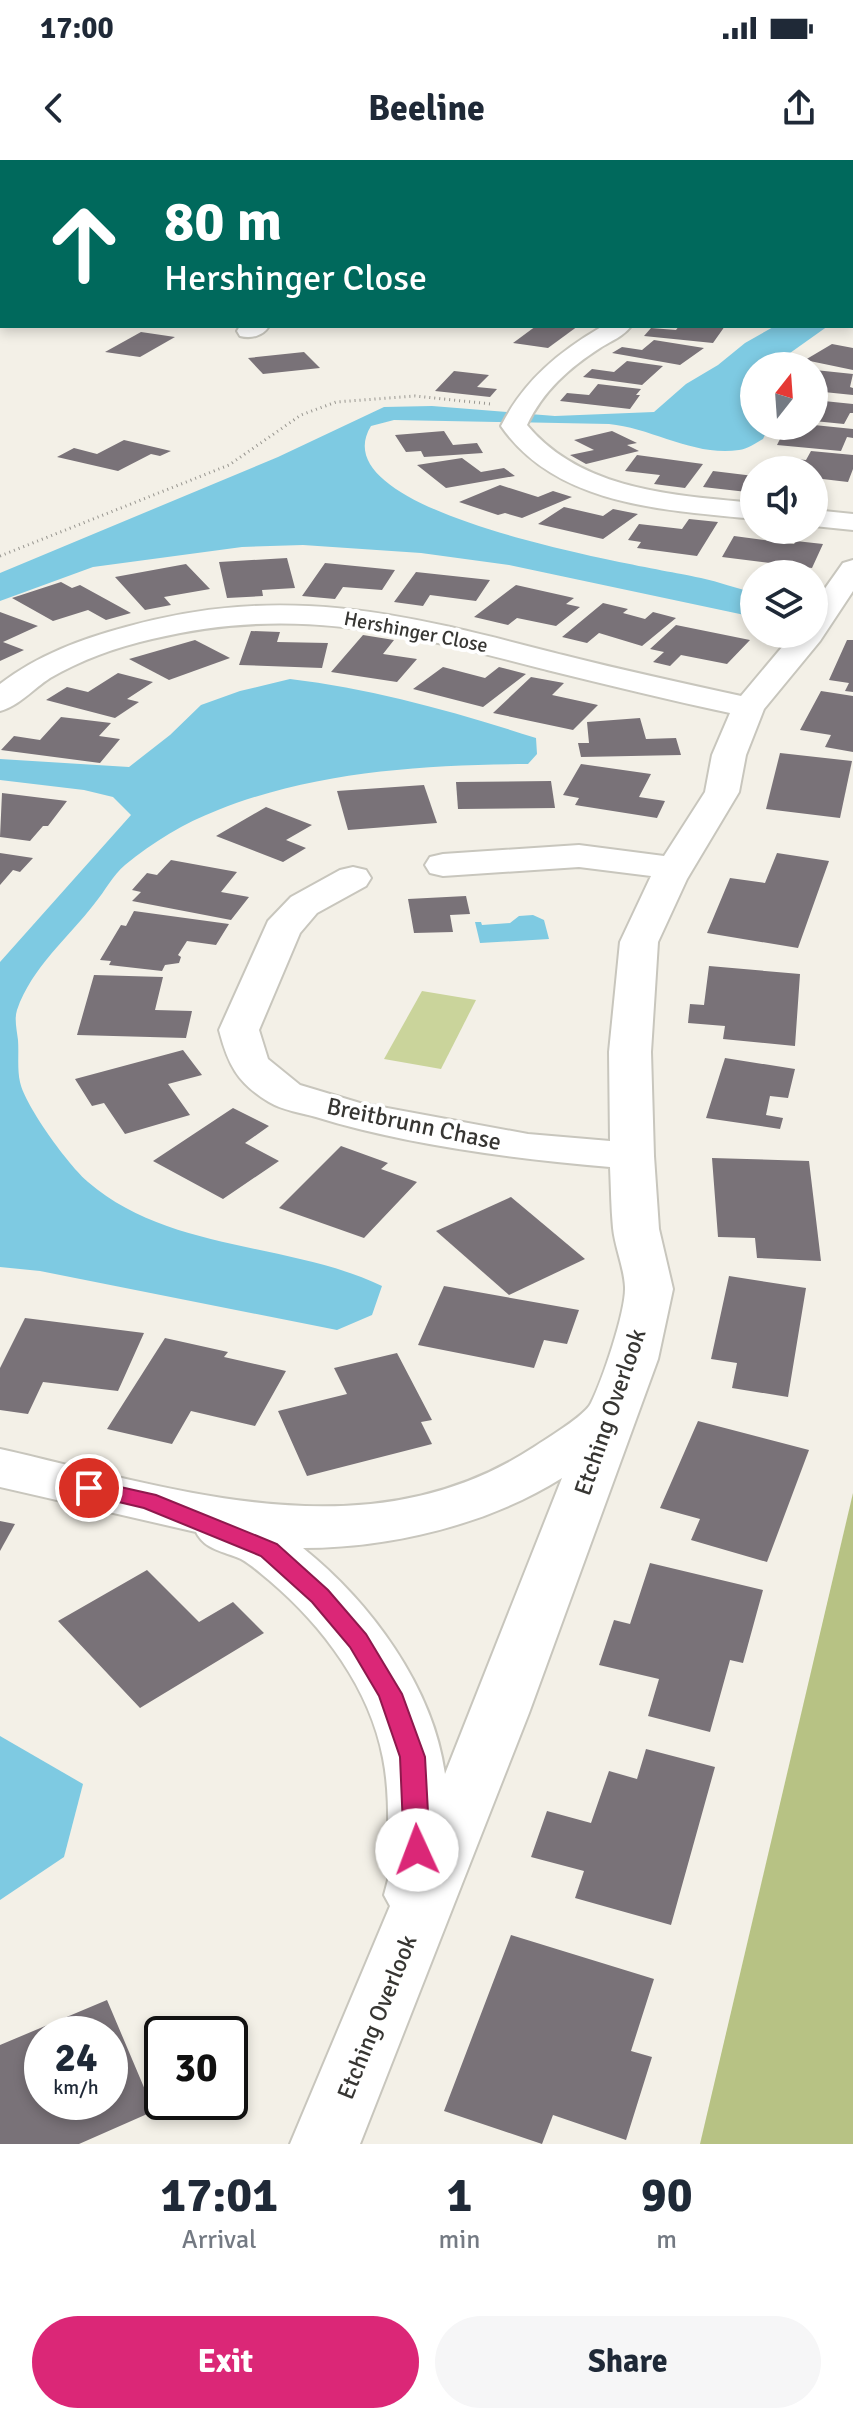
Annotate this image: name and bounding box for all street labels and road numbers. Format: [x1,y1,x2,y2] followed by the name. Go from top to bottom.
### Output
[342,606,490,658] street label: Hershinger Close
[324,1091,504,1157] street label: Breitbrunn Chase
[567,1325,653,1499] street label: Etching Overlook
[330,1930,424,2104] street label: Etching Overlook

